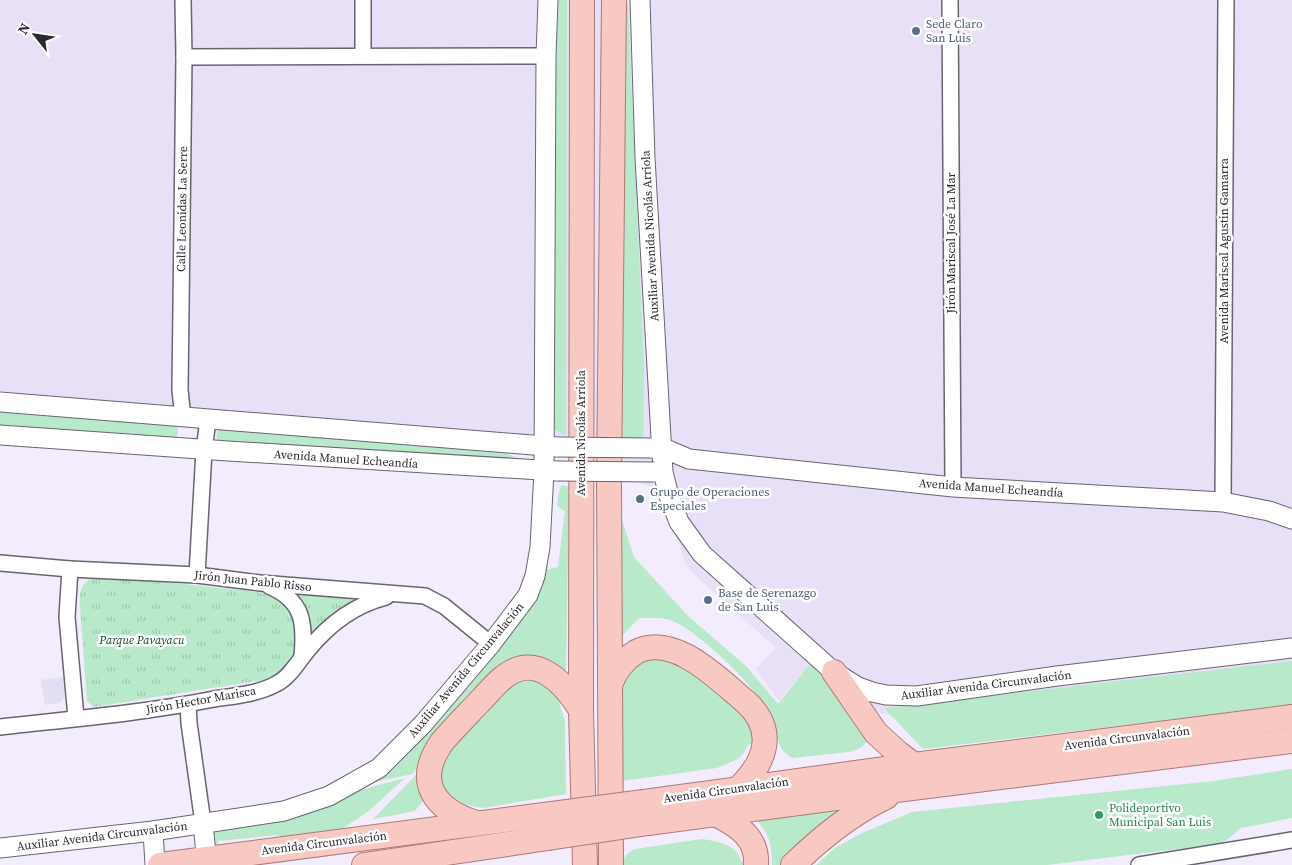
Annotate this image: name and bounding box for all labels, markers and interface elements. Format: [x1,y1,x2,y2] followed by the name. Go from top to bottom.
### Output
[10,10,60,60] north arrow
[926,16,983,46] place label: Sede Claro San Luis
[13,19,35,38] text: N
[910,25,922,37] marker: Sede Claro San Luis
[173,146,191,272] street label: Calle Leonidas La Serre
[637,149,662,322] street label: Auxiliar Avenida Nicolás Arriola
[1216,157,1232,344] street label: Avenida Mariscal Agustin Gamarra
[943,172,959,315] street label: Jirón Mariscal José La Mar
[573,369,589,496] street label: Avenida Nicolás Arriola
[273,446,420,472] street label: Avenida Manuel Echeandía
[918,475,1065,501] street label: Avenida Manuel Echeandía
[650,484,770,514] place label: Grupo de Operaciones Especiales
[634,493,646,505] marker: Grupo de Operaciones Especiales
[192,567,313,595] street label: Jirón Juan Pablo Risso
[718,585,817,615] place label: Base de Serenazgo de San Luis
[702,594,714,606] marker: Base de Serenazgo de San Luis
[405,599,527,741] street label: Auxiliar Avenida Circunvalación
[98,632,185,648] park label: Parque Pavayacu
[900,667,1072,703] street label: Auxiliar Avenida Circunvalación
[144,682,258,718] street label: Jirón Hector Marisca
[1063,722,1191,754] street label: Avenida Circunvalación
[662,773,790,807] street label: Avenida Circunvalación
[1109,800,1211,830] place label: Polideportivo Municipal San Luis
[1093,809,1105,821] marker: Polideportivo Municipal San Luis
[16,818,188,854] street label: Auxiliar Avenida Circunvalación
[260,827,388,859] street label: Avenida Circunvalación

